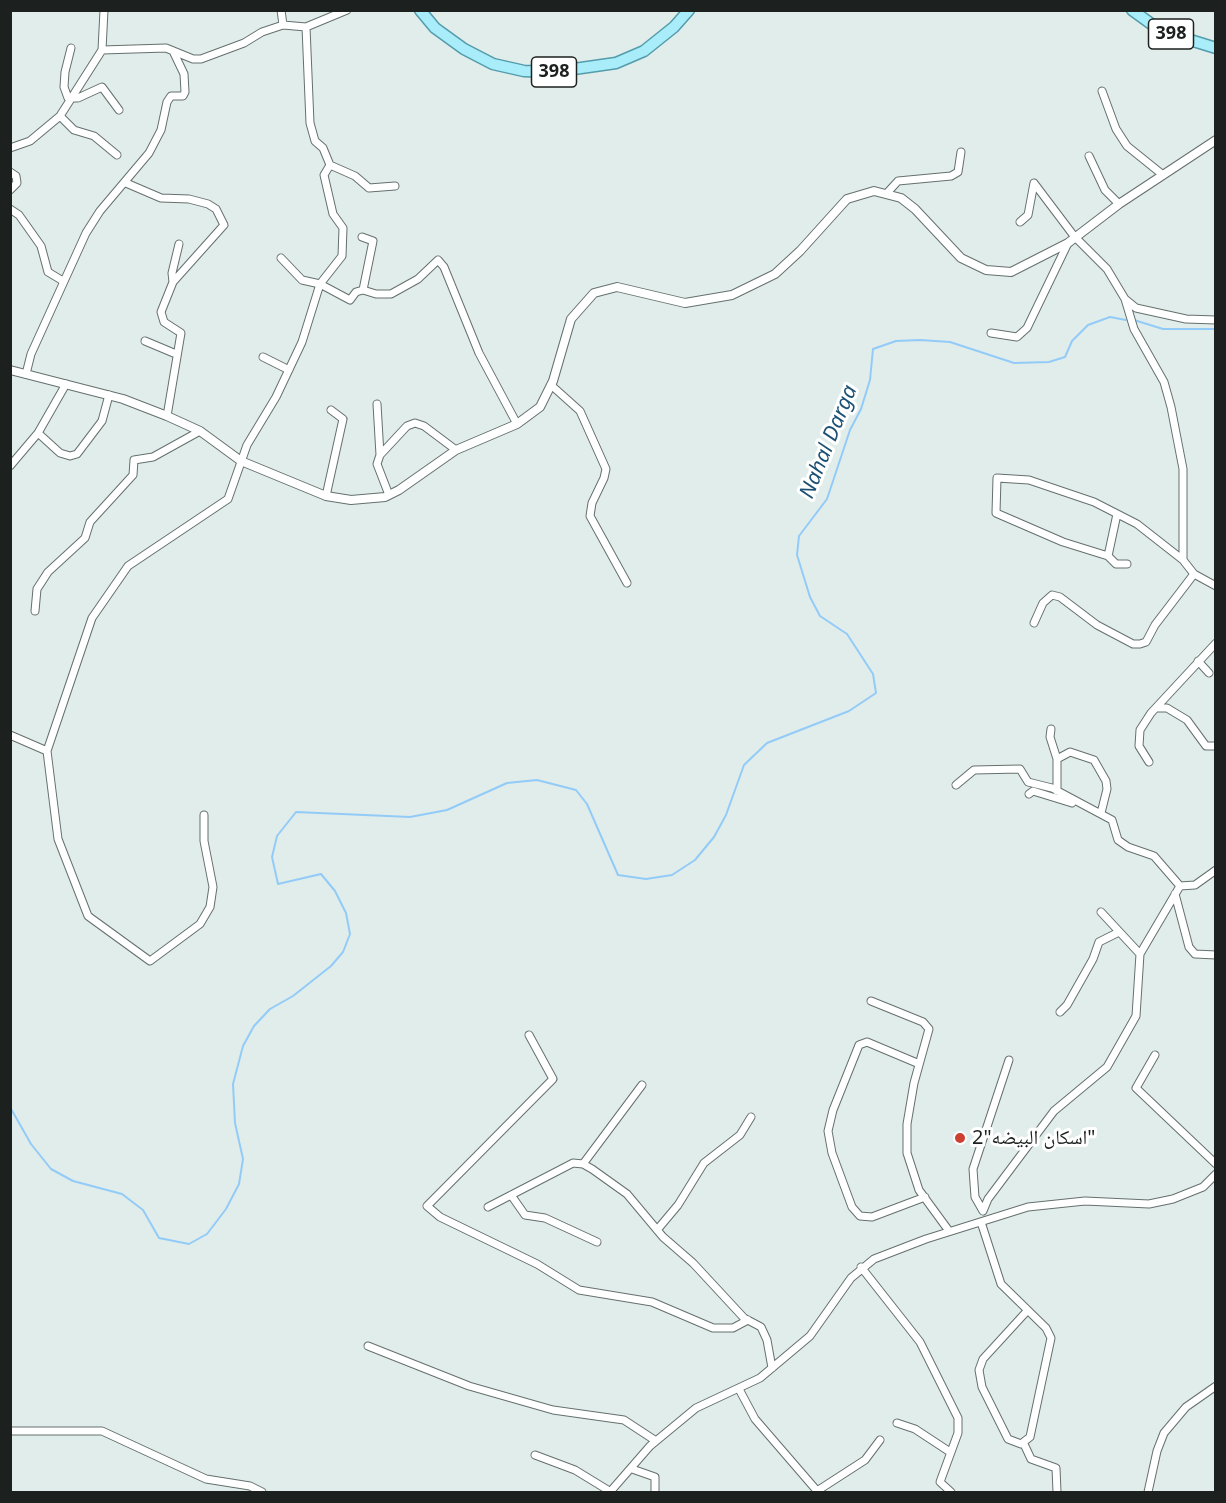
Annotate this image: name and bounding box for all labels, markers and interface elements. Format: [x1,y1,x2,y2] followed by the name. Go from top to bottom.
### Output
[1148,19,1194,49] road number: 398
[532,57,576,87] road number: 398
[795,382,863,502] water label: Nahal Darga
[972,1126,1095,1150] place label: اسكان البيضه"2"
[953,1131,967,1145] marker: اسكان البيضه"2"

